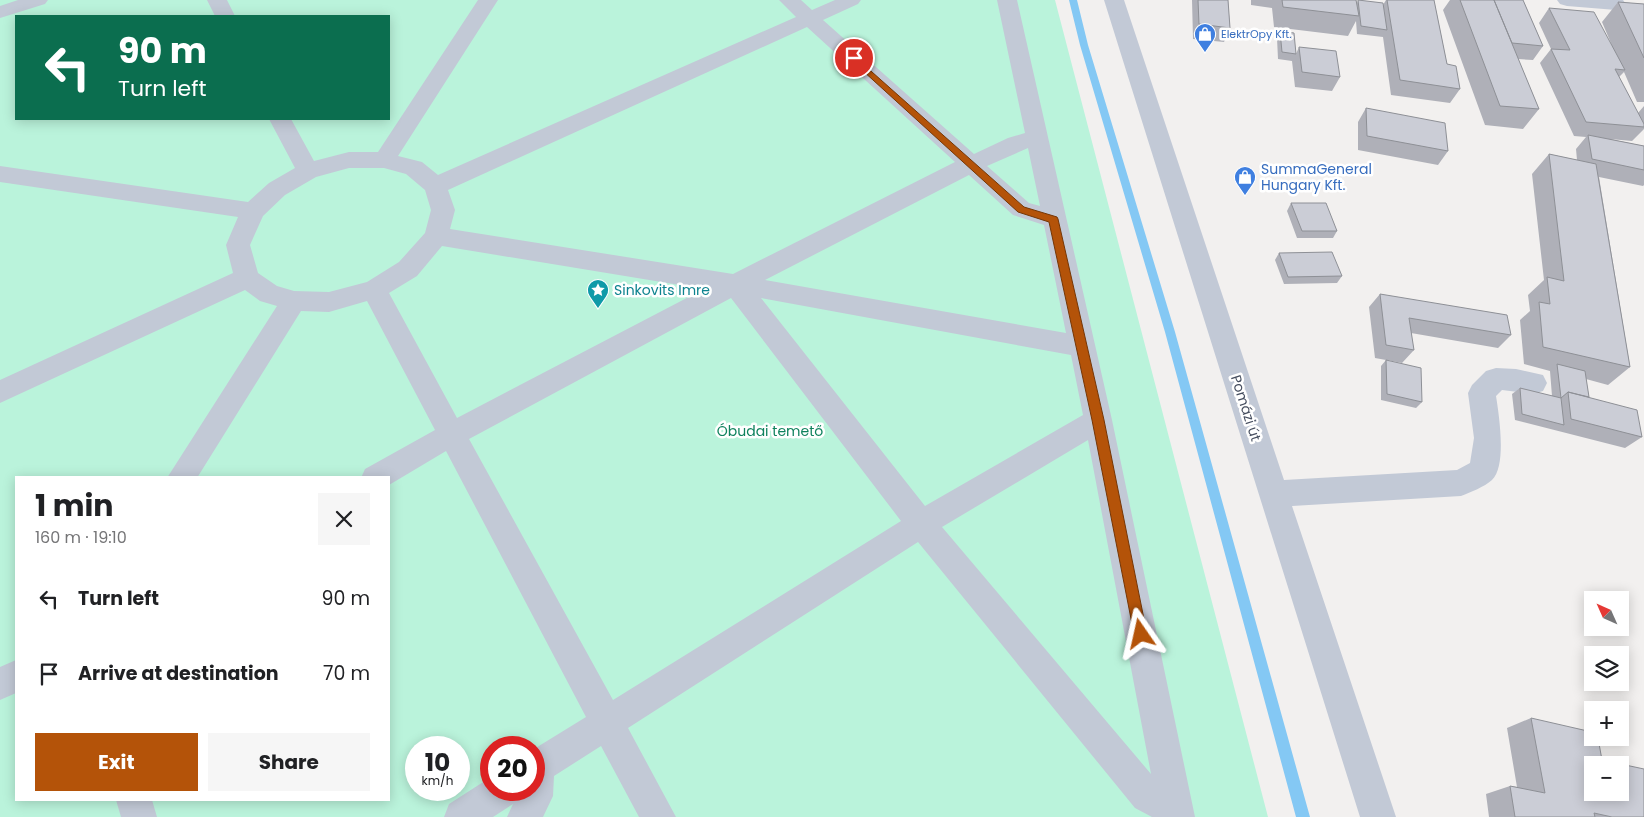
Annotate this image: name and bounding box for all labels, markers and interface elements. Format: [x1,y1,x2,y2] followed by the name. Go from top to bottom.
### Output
[1193,22,1217,53] shop icon: ElektrOpy Kft.
[118,26,207,75] text: 90 m
[1221,26,1292,42] place label: ElektrOpy Kft.
[35,35,100,100] icon: left
[833,37,875,79] pin
[840,44,868,72] icon: arrive
[118,73,206,104] text: Turn left
[1261,159,1372,195] place label: SummaGeneral Hungary Kft.
[1233,165,1257,196] shop icon: SummaGeneral Hungary Kft.
[586,278,610,309] place icon: Sinkovits Imre
[614,280,710,300] place label: Sinkovits Imre
[1226,372,1266,444] street label: Pomázi út
[717,421,823,441] park label: Óbudai temető
[35,484,113,527] text: 1 min
[318,493,370,545] button: close
[35,526,127,549] text: 160 m · 19:10
[35,585,63,613] icon: left
[78,585,159,612] text: Turn left
[321,585,370,612] text: 90 m
[1584,591,1629,636] north arrow
[1584,591,1629,801] map controls
[1114,607,1166,659] position arrow
[1584,646,1629,691] button: layers
[35,660,63,688] icon: arrive
[78,660,279,687] text: Arrive at destination
[323,660,370,687] text: 70 m
[1584,701,1629,746] button: +
[35,733,198,791] button: Exit
[208,733,370,791] button: Share
[480,736,545,801] speed limit sign: 20
[425,745,450,780] text: 10
[1584,756,1629,801] button: −
[422,772,453,789] text: km/h

